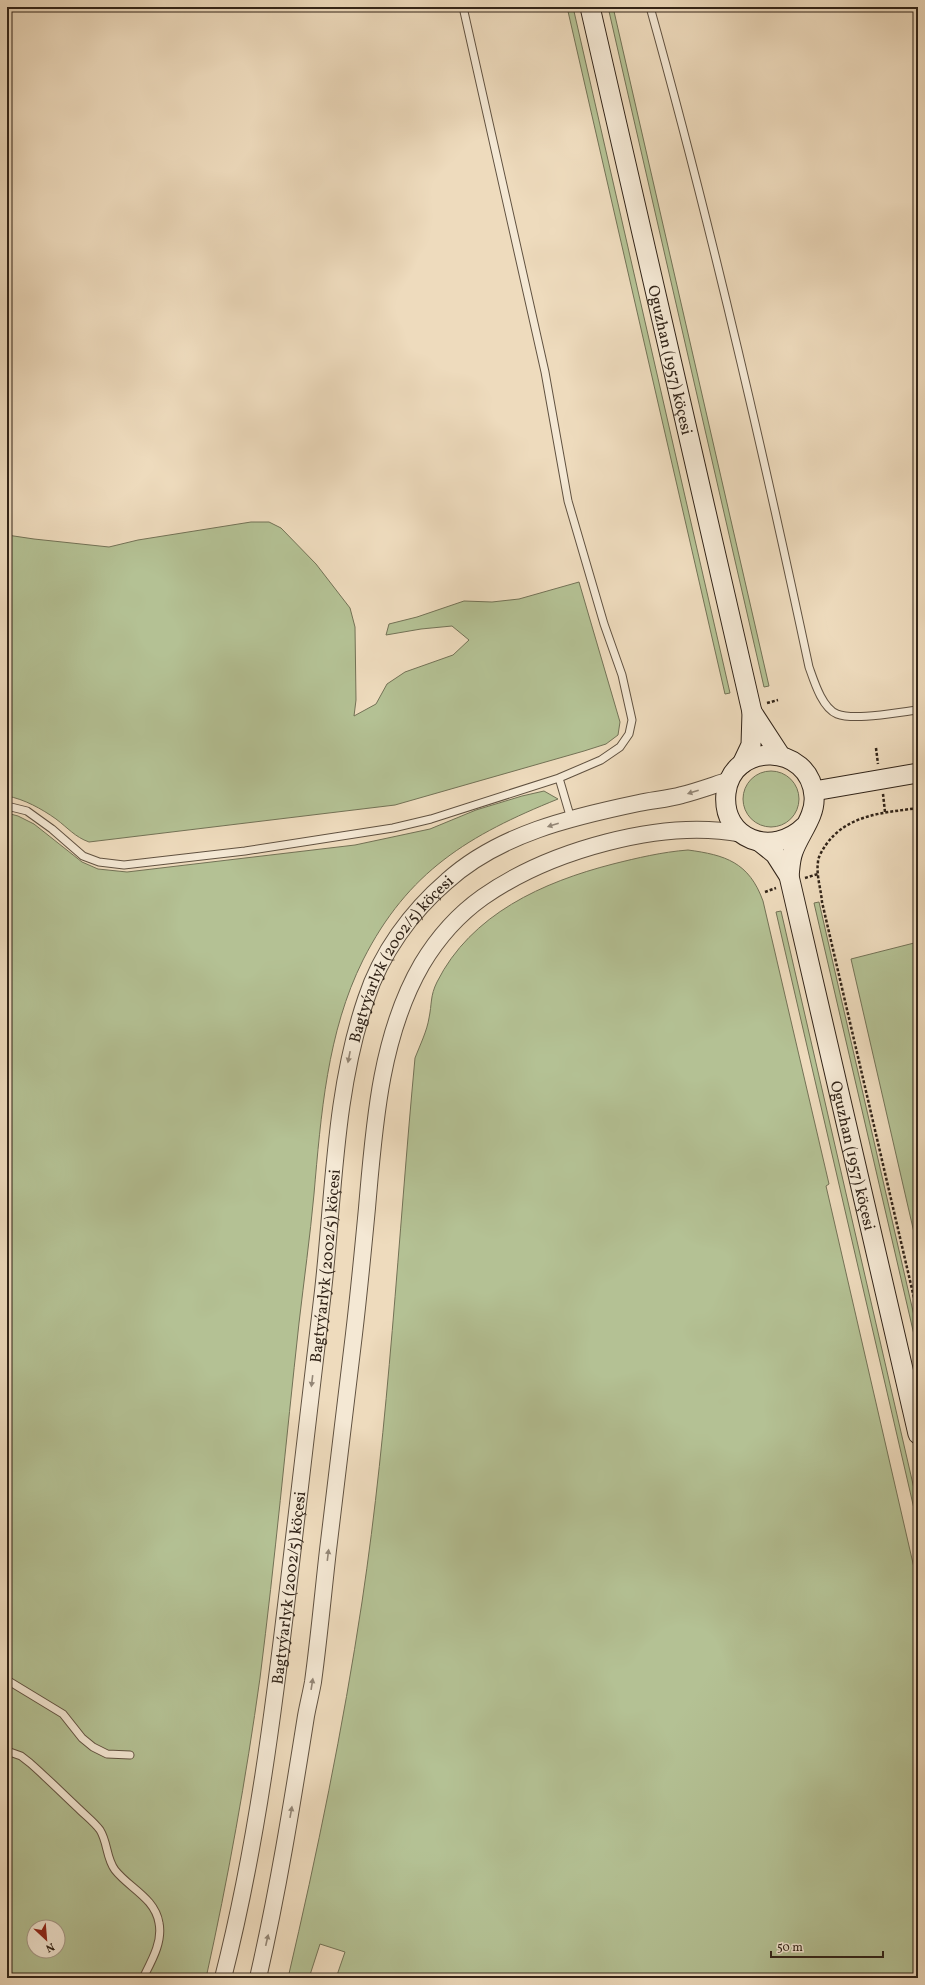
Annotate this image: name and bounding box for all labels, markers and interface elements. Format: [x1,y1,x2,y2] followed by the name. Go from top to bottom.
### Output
[641,283,697,437] street label: Oguzhan (1957) köçesi
[686,789,698,795] one-way arrow
[546,822,558,828] one-way arrow
[345,871,459,1045] street label: Bagtyýarlyk (2002/5) köçesi
[346,1051,352,1063] one-way arrow
[824,1079,880,1233] street label: Oguzhan (1957) köçesi
[306,1168,347,1364] street label: Bagtyýarlyk (2002/5) köçesi
[309,1375,315,1387] one-way arrow
[267,1490,312,1686] street label: Bagtyýarlyk (2002/5) köçesi
[324,1549,331,1561] one-way arrow
[309,1678,315,1690] one-way arrow
[288,1806,294,1818] one-way arrow
[26,1919,66,1959] north arrow
[771,1933,883,1959] scale bar
[264,1934,270,1946] one-way arrow
[43,1938,57,1955] text: N
[777,1940,803,1956] text: 50 m

